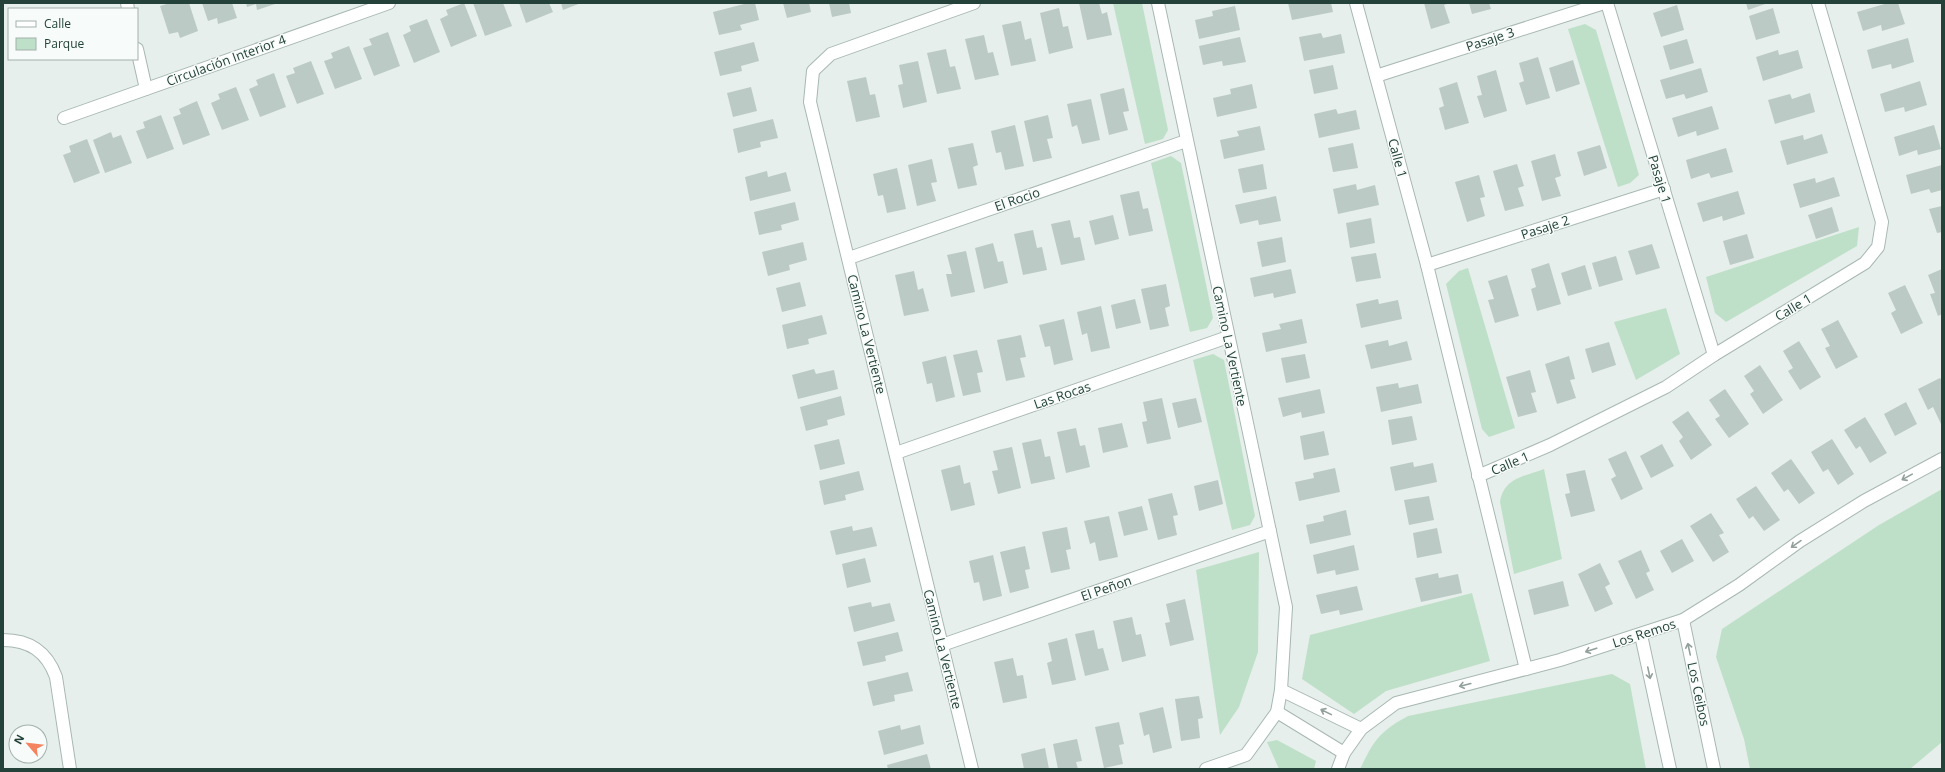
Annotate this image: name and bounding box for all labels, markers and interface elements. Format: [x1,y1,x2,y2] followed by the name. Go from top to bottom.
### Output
[8,8,138,60] legend
[44,15,71,32] text: Calle
[1464,23,1516,55] street label: Pasaje 3
[164,30,289,90] street label: Circulación Interior 4
[44,35,84,52] text: Parque
[1384,136,1412,180] street label: Calle 1
[1644,153,1676,205] street label: Pasaje 1
[992,183,1042,215] street label: El Rocio
[1519,211,1571,243] street label: Pasaje 2
[843,272,891,396] street label: Camino La Vertiente
[1208,284,1252,408] street label: Camino La Vertiente
[1771,289,1815,325] street label: Calle 1
[1031,377,1093,413] street label: Las Rocas
[1488,447,1532,479] street label: Calle 1
[1902,473,1914,481] one-way arrow
[1791,540,1802,548] one-way arrow
[1078,571,1134,605] street label: El Peñon
[919,587,967,711] street label: Camino La Vertiente
[1610,614,1678,652] street label: Los Remos
[1685,642,1693,655] one-way arrow
[1585,647,1597,655] one-way arrow
[1683,660,1715,728] street label: Los Ceibos
[1646,666,1654,679] one-way arrow
[1459,682,1472,689] one-way arrow
[1320,708,1332,715] one-way arrow
[8,724,48,764] north arrow
[10,732,27,747] text: N

